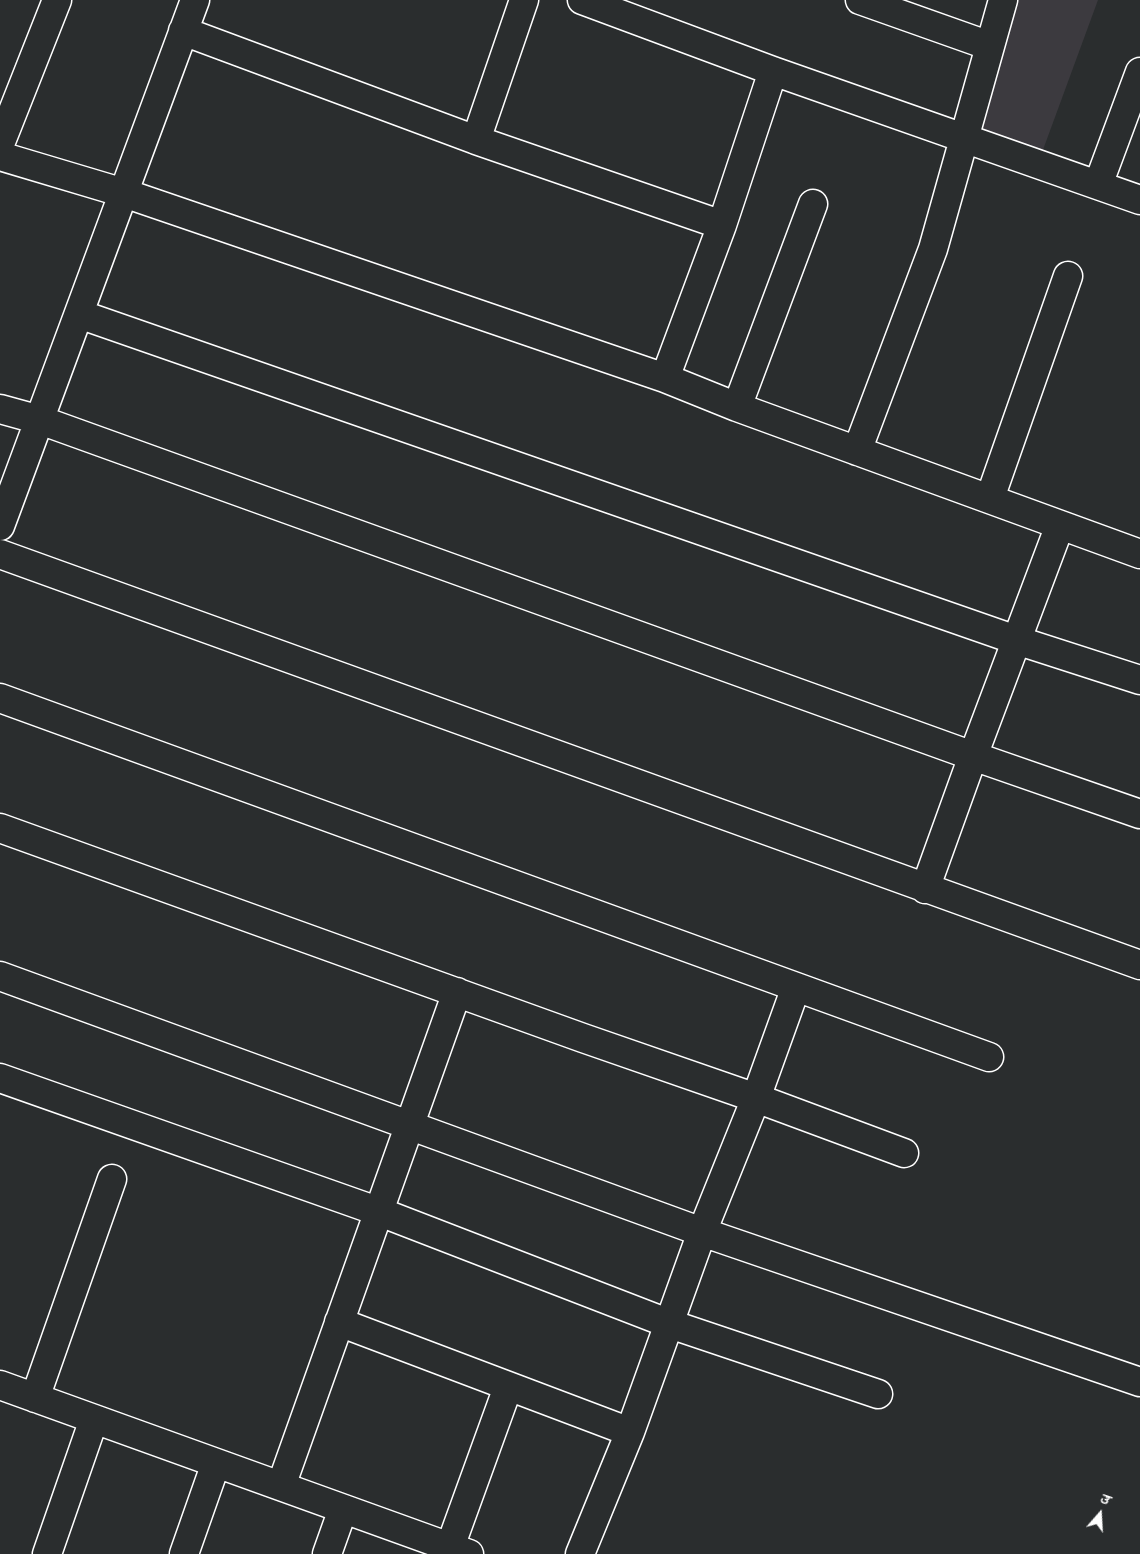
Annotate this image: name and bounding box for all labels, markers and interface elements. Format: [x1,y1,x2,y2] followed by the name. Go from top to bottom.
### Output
[1097,1488,1113,1512] text: उ
[1075,1489,1125,1539] north arrow

